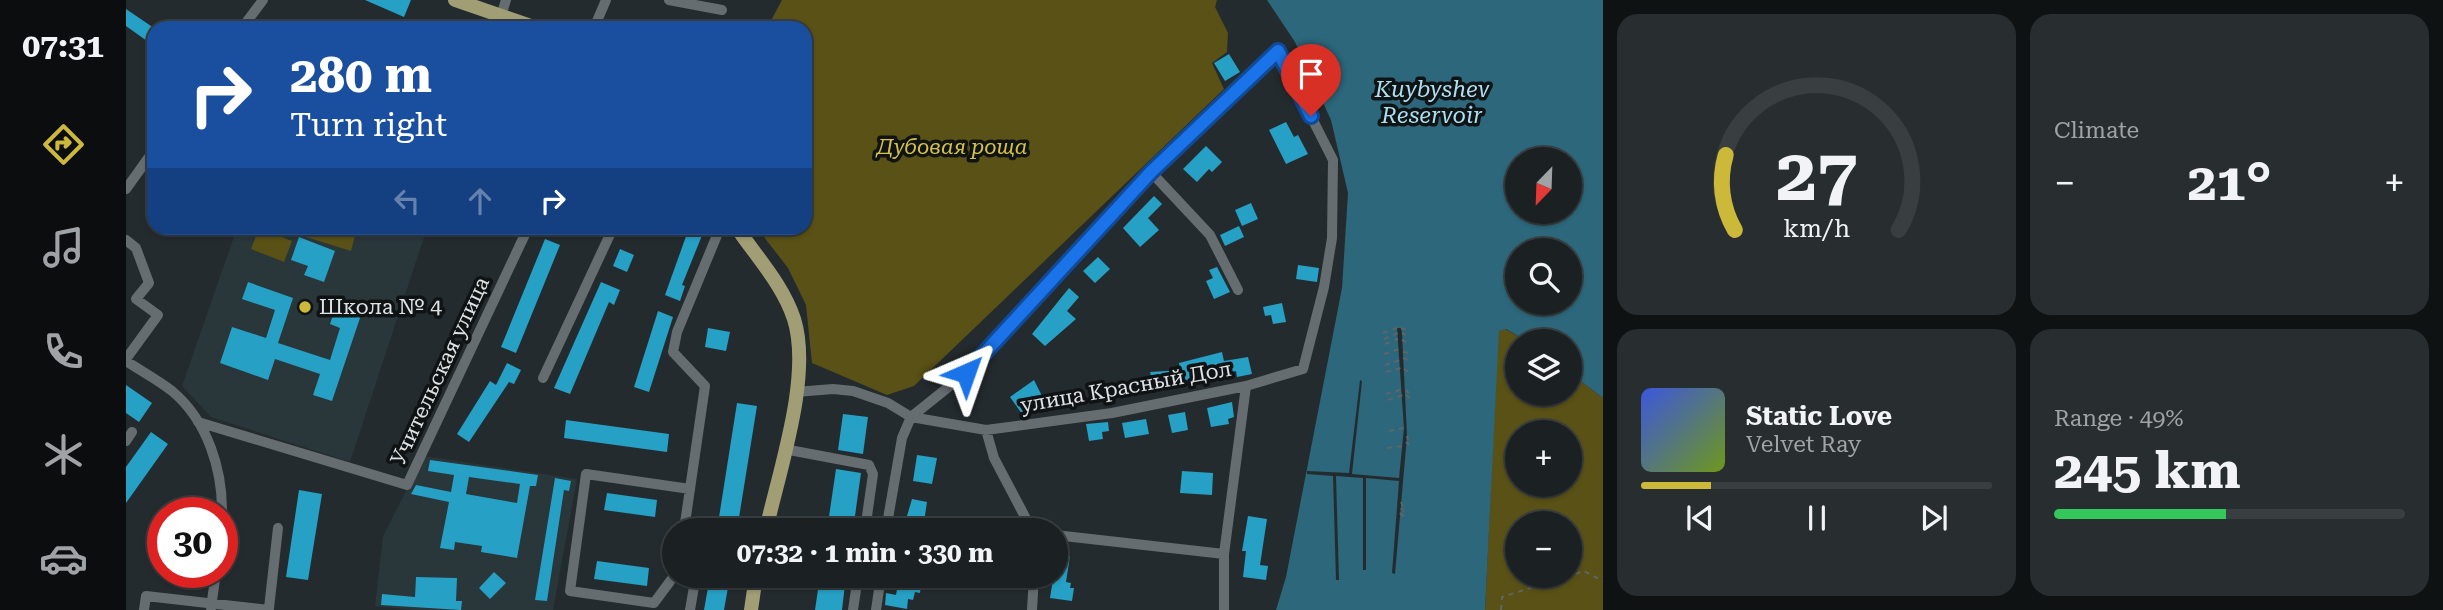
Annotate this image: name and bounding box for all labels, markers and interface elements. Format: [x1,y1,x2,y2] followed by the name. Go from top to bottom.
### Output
[22,27,104,65] text: 07:31
[1281,44,1341,116] pin
[290,47,432,104] text: 280 m
[175,49,266,140] icon: right
[1292,55,1330,93] icon: arrive
[1374,76,1490,129] water label: Kuybyshev Reservoir
[290,106,447,144] text: Turn right
[2054,117,2139,144] text: Climate
[39,120,88,169] icon: directions
[1776,134,1857,219] text: 27
[875,135,1027,159] park label: Дубовая роща
[1505,147,1582,224] north arrow
[1505,147,1582,588] map controls
[2187,152,2272,213] text: 21°
[2054,161,2075,205] text: −
[2384,161,2405,205] text: +
[388,182,426,220] icon: left
[461,182,499,220] icon: ahead
[534,182,572,220] icon: right
[1783,214,1850,243] text: km/h
[39,223,88,272] icon: music
[1505,238,1582,315] button: search
[386,273,494,469] street label: Учительская улица
[319,295,442,319] place label: Школа № 4
[297,299,313,315] marker: Школа № 4
[39,327,88,376] icon: phone
[1505,329,1582,406] button: layers
[929,336,1003,410] position arrow
[1019,357,1233,417] street label: улица Красный Дол
[1746,401,1892,431] text: Static Love
[2054,405,2183,432] text: Range · 49%
[1505,420,1582,497] button: +
[39,430,88,479] icon: climate
[1746,431,1861,458] text: Velvet Ray
[2054,440,2241,501] text: 245 km
[147,497,238,588] speed limit sign: 30
[1681,499,1719,537] icon: previous
[1798,499,1836,537] icon: pause
[1915,499,1953,537] icon: next
[1505,511,1582,588] button: −
[39,534,88,583] icon: car
[737,538,993,568] text: 07:32 · 1 min · 330 m

